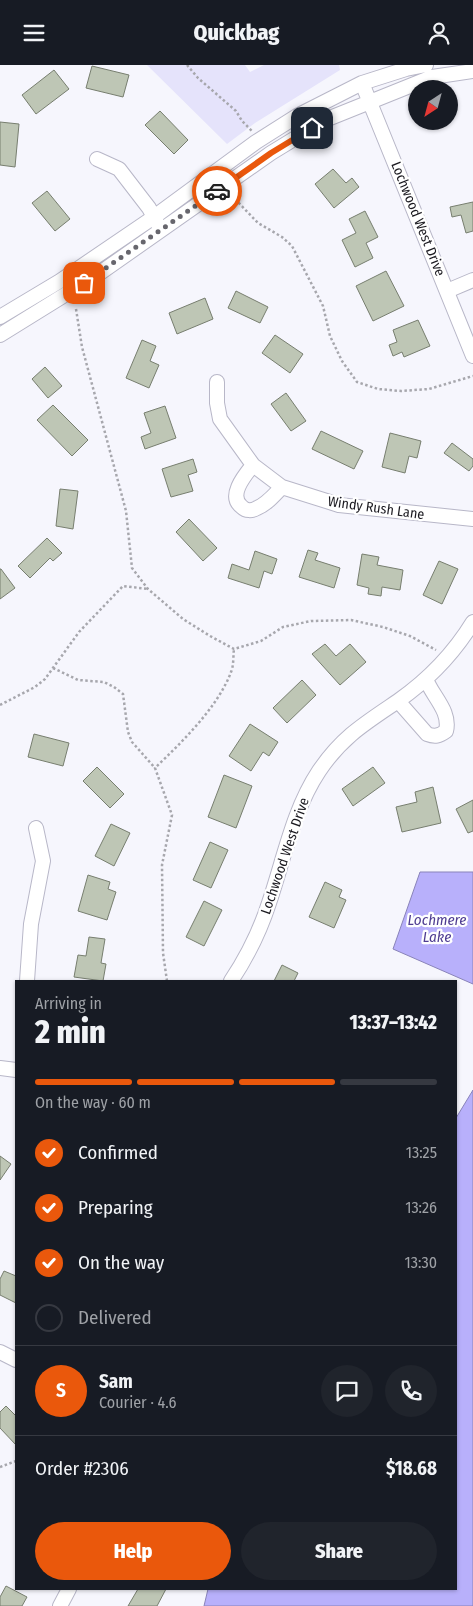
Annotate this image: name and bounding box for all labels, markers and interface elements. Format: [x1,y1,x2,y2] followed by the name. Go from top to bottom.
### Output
[20,19,48,47] icon: menu
[194,19,279,46] text: Quickbag
[425,19,453,47] icon: person
[408,80,458,130] north arrow
[408,80,458,130] map controls
[291,107,333,149] pin
[298,114,326,142] icon: home
[387,159,449,279] street label: Lochwood West Drive
[192,166,242,216] courier
[203,177,231,205] icon: car
[63,262,105,304] pin
[70,269,98,297] icon: bag
[327,493,425,523] street label: Windy Rush Lane
[257,795,313,916] street label: Lochwood West Drive
[408,911,466,946] water label: Lochmere Lake
[35,994,102,1013] text: Arriving in
[350,1011,437,1034] text: 13:37–13:42
[35,1013,106,1051] text: 2 min
[35,1093,151,1112] text: On the way · 60 m
[35,1139,63,1167] icon: check
[78,1141,158,1164] text: Confirmed
[406,1143,437,1162] text: 13:25
[35,1194,63,1222] icon: check
[78,1196,153,1219] text: Preparing
[405,1198,437,1217] text: 13:26
[35,1249,63,1277] icon: check
[78,1251,164,1274] text: On the way
[404,1253,437,1272] text: 13:30
[78,1306,152,1329] text: Delivered
[321,1365,373,1417] button: chat
[385,1365,437,1417] button: phone
[99,1370,133,1393] text: Sam
[56,1379,66,1402] text: S
[99,1393,177,1412] text: Courier · 4.6
[35,1457,129,1480] text: Order #2306
[386,1457,437,1480] text: $18.68
[35,1522,231,1580] button: Help
[241,1522,437,1580] button: Share

